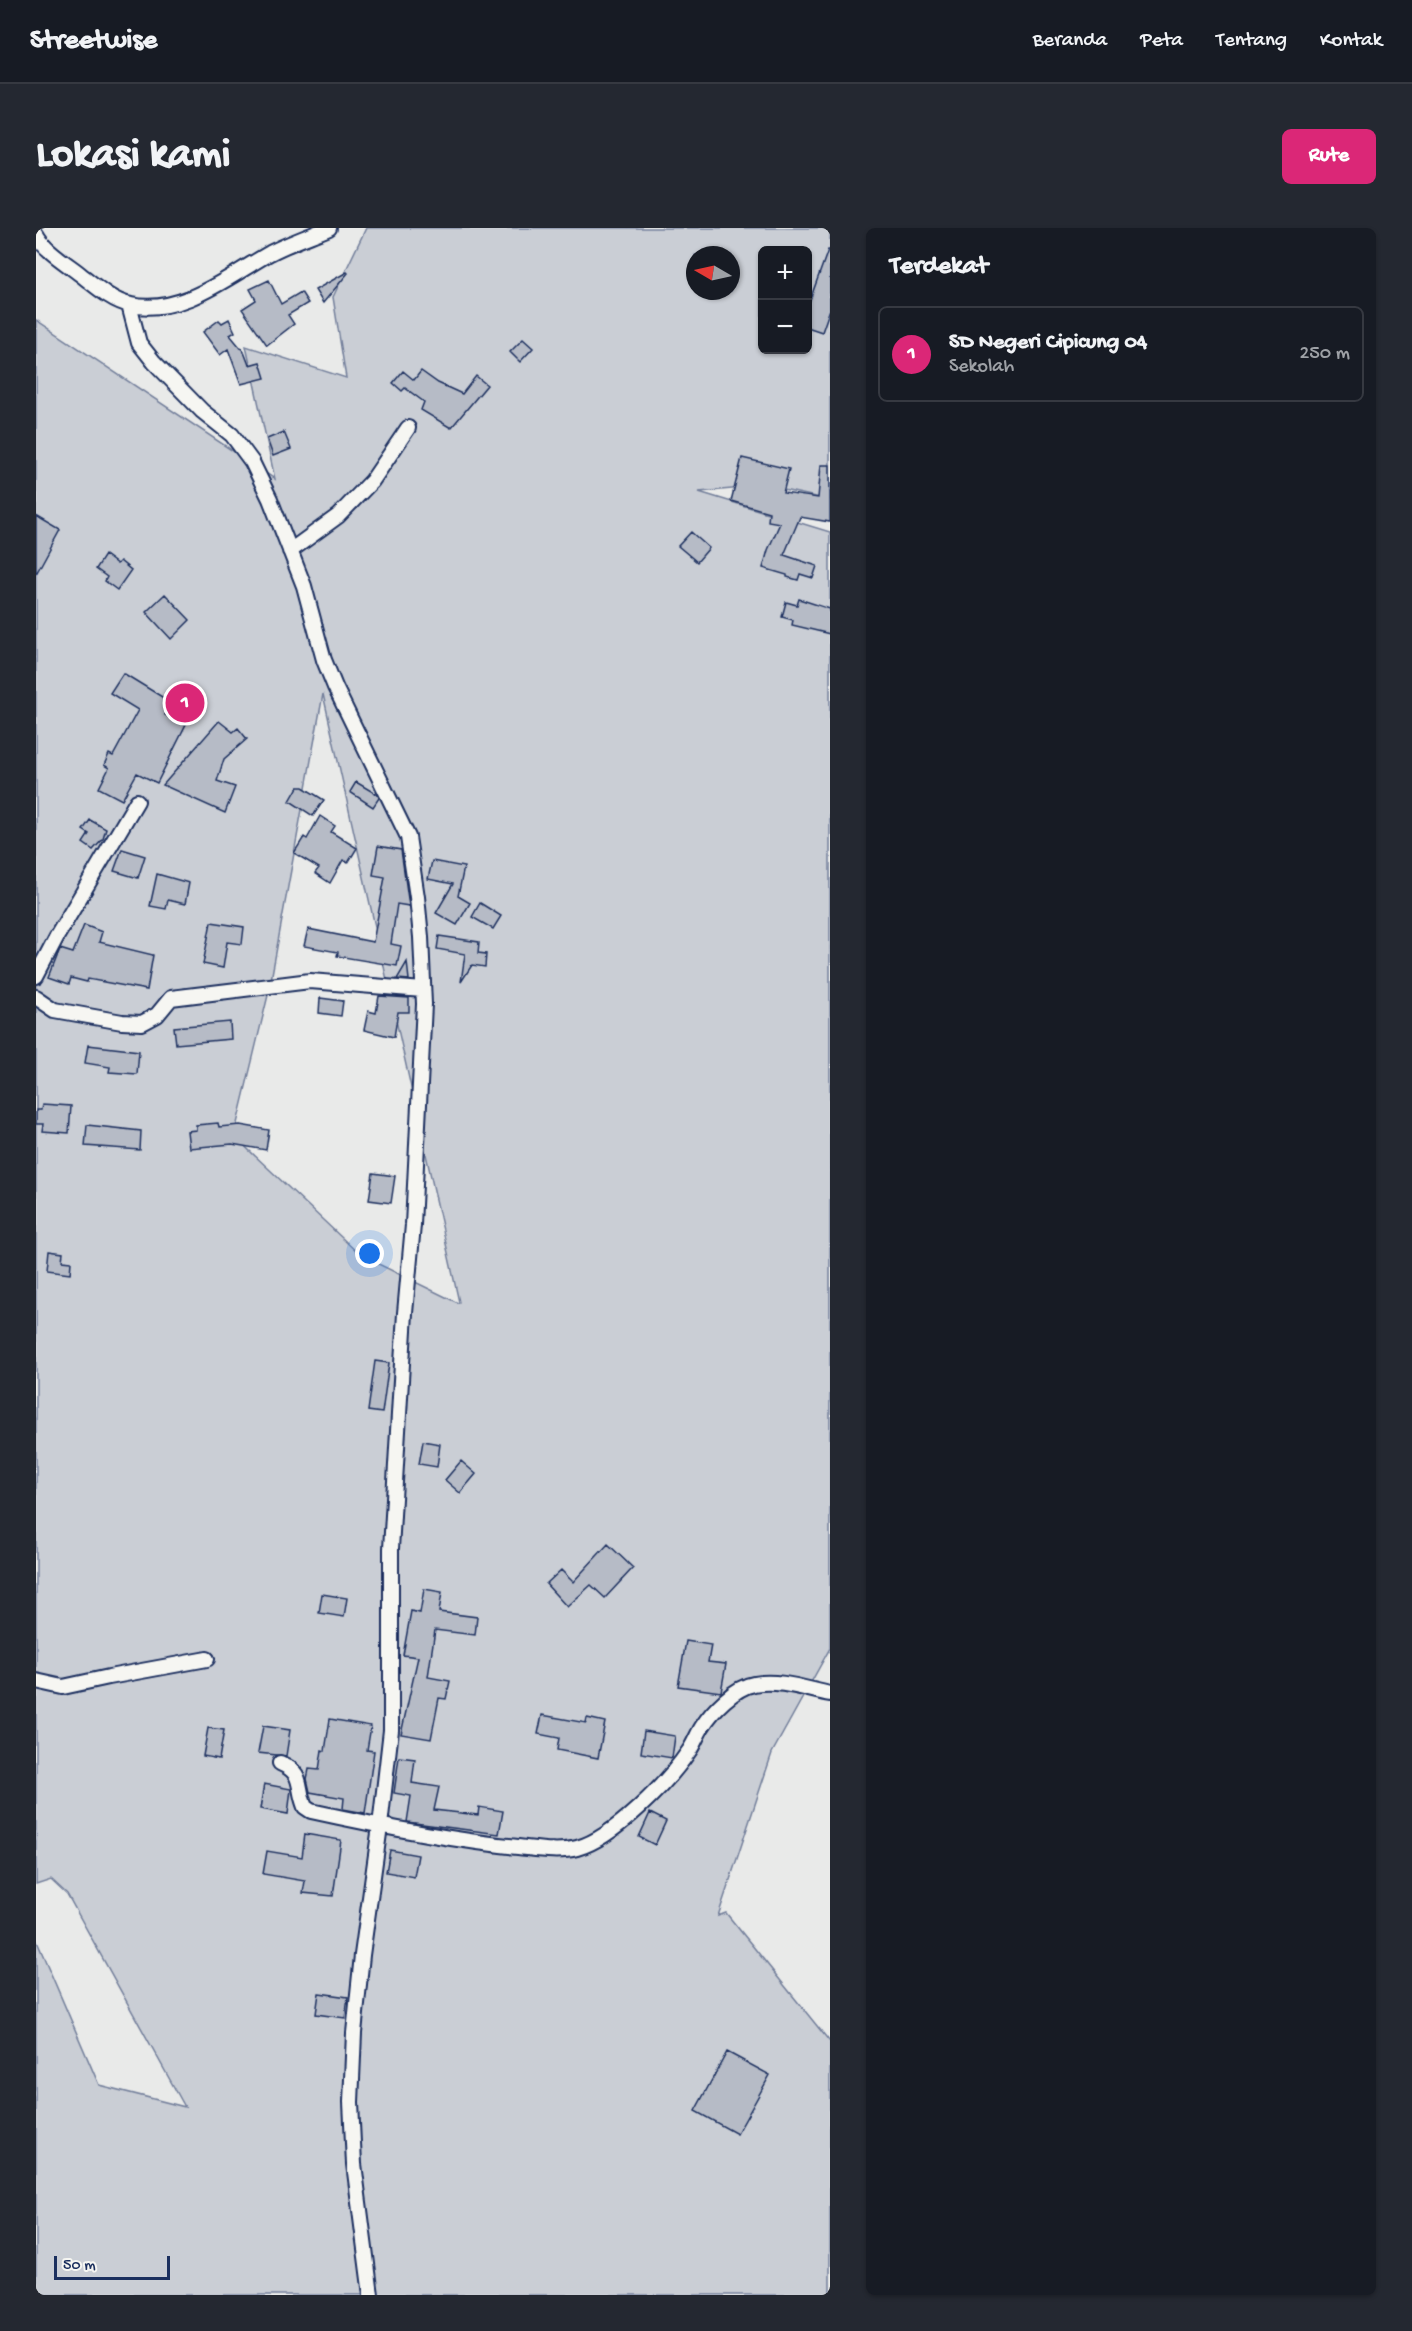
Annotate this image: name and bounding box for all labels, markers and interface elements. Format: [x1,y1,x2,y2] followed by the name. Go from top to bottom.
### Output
[30,25,157,58] text: Streetwise
[1033,29,1107,54] text: Beranda
[1140,29,1183,54] text: Peta
[1216,29,1287,54] text: Tentang
[1320,29,1382,54] text: Kontak
[1282,129,1376,184] button: Rute
[36,132,231,181] text: Lokasi kami
[686,246,740,300] north arrow
[758,246,812,354] map controls
[758,246,812,300] button: +
[890,252,988,283] text: Terdekat
[758,300,812,354] button: −
[949,330,1147,356] text: SD Negeri Cipicung 04
[907,343,916,366] text: 1
[1299,343,1350,366] text: 250 m
[949,356,1014,379] text: Sekolah
[166,680,204,726] pin: 1
[355,1239,384,1268] your location
[54,2253,170,2280] scale bar
[63,2257,96,2276] text: 50 m

